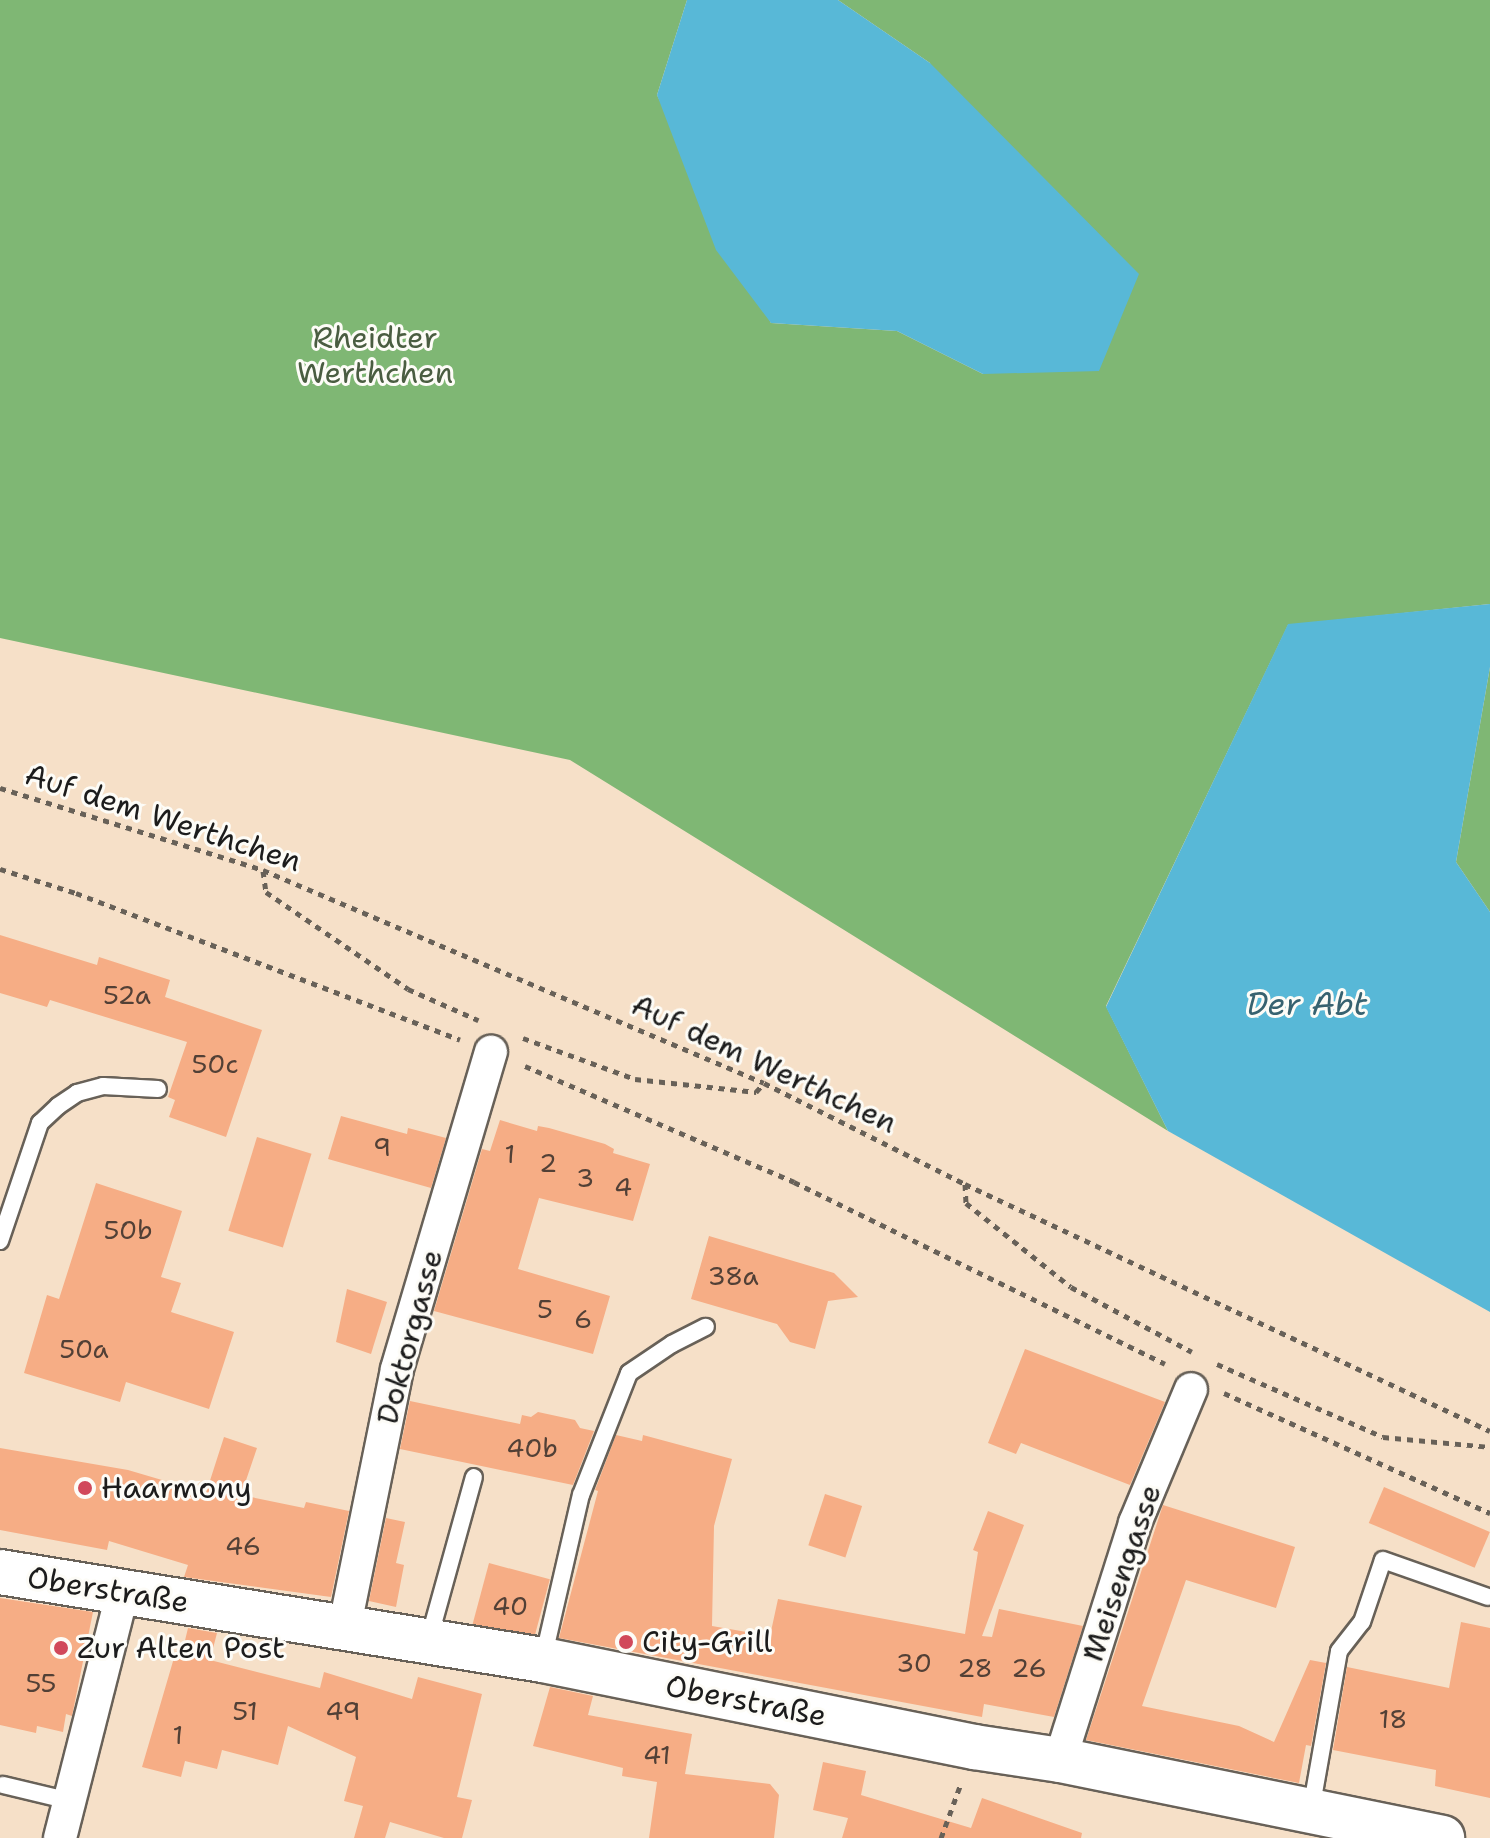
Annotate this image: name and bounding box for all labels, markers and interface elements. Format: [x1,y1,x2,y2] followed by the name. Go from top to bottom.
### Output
[297,320,453,390] park label: Rheidter Werthchen
[20,756,306,880] street label: Auf dem Werthchen
[103,979,151,1011] house number: 52a
[1246,985,1368,1023] water label: Der Abt
[626,987,902,1141] street label: Auf dem Werthchen
[192,1048,238,1080] house number: 50c
[373,1131,391,1163] house number: 9
[505,1138,515,1170] house number: 1
[539,1147,557,1179] house number: 2
[576,1162,594,1194] house number: 3
[614,1171,632,1203] house number: 4
[103,1214,153,1246] house number: 50b
[369,1246,451,1428] street label: Doktorgasse
[707,1260,759,1292] house number: 38a
[537,1293,553,1325] house number: 5
[574,1303,592,1335] house number: 6
[59,1333,109,1365] house number: 50a
[506,1432,558,1464] house number: 40b
[101,1470,252,1506] place label: Haarmony
[76,1479,94,1497] marker: Haarmony
[1075,1480,1169,1666] street label: Meisengasse
[225,1530,261,1562] house number: 46
[25,1559,191,1621] street label: Oberstraße
[492,1590,528,1622] house number: 40
[642,1624,772,1660] place label: City-Grill
[77,1630,285,1666] place label: Zur Alten Post
[617,1633,635,1651] marker: City-Grill
[52,1639,70,1657] marker: Zur Alten Post
[896,1647,932,1679] house number: 30
[957,1652,993,1684] house number: 28
[1011,1652,1047,1684] house number: 26
[25,1667,57,1699] house number: 55
[662,1668,830,1734] street label: Oberstraße
[232,1695,258,1727] house number: 51
[325,1695,361,1727] house number: 49
[1379,1703,1407,1735] house number: 18
[173,1719,183,1751] house number: 1
[643,1739,671,1771] house number: 41

